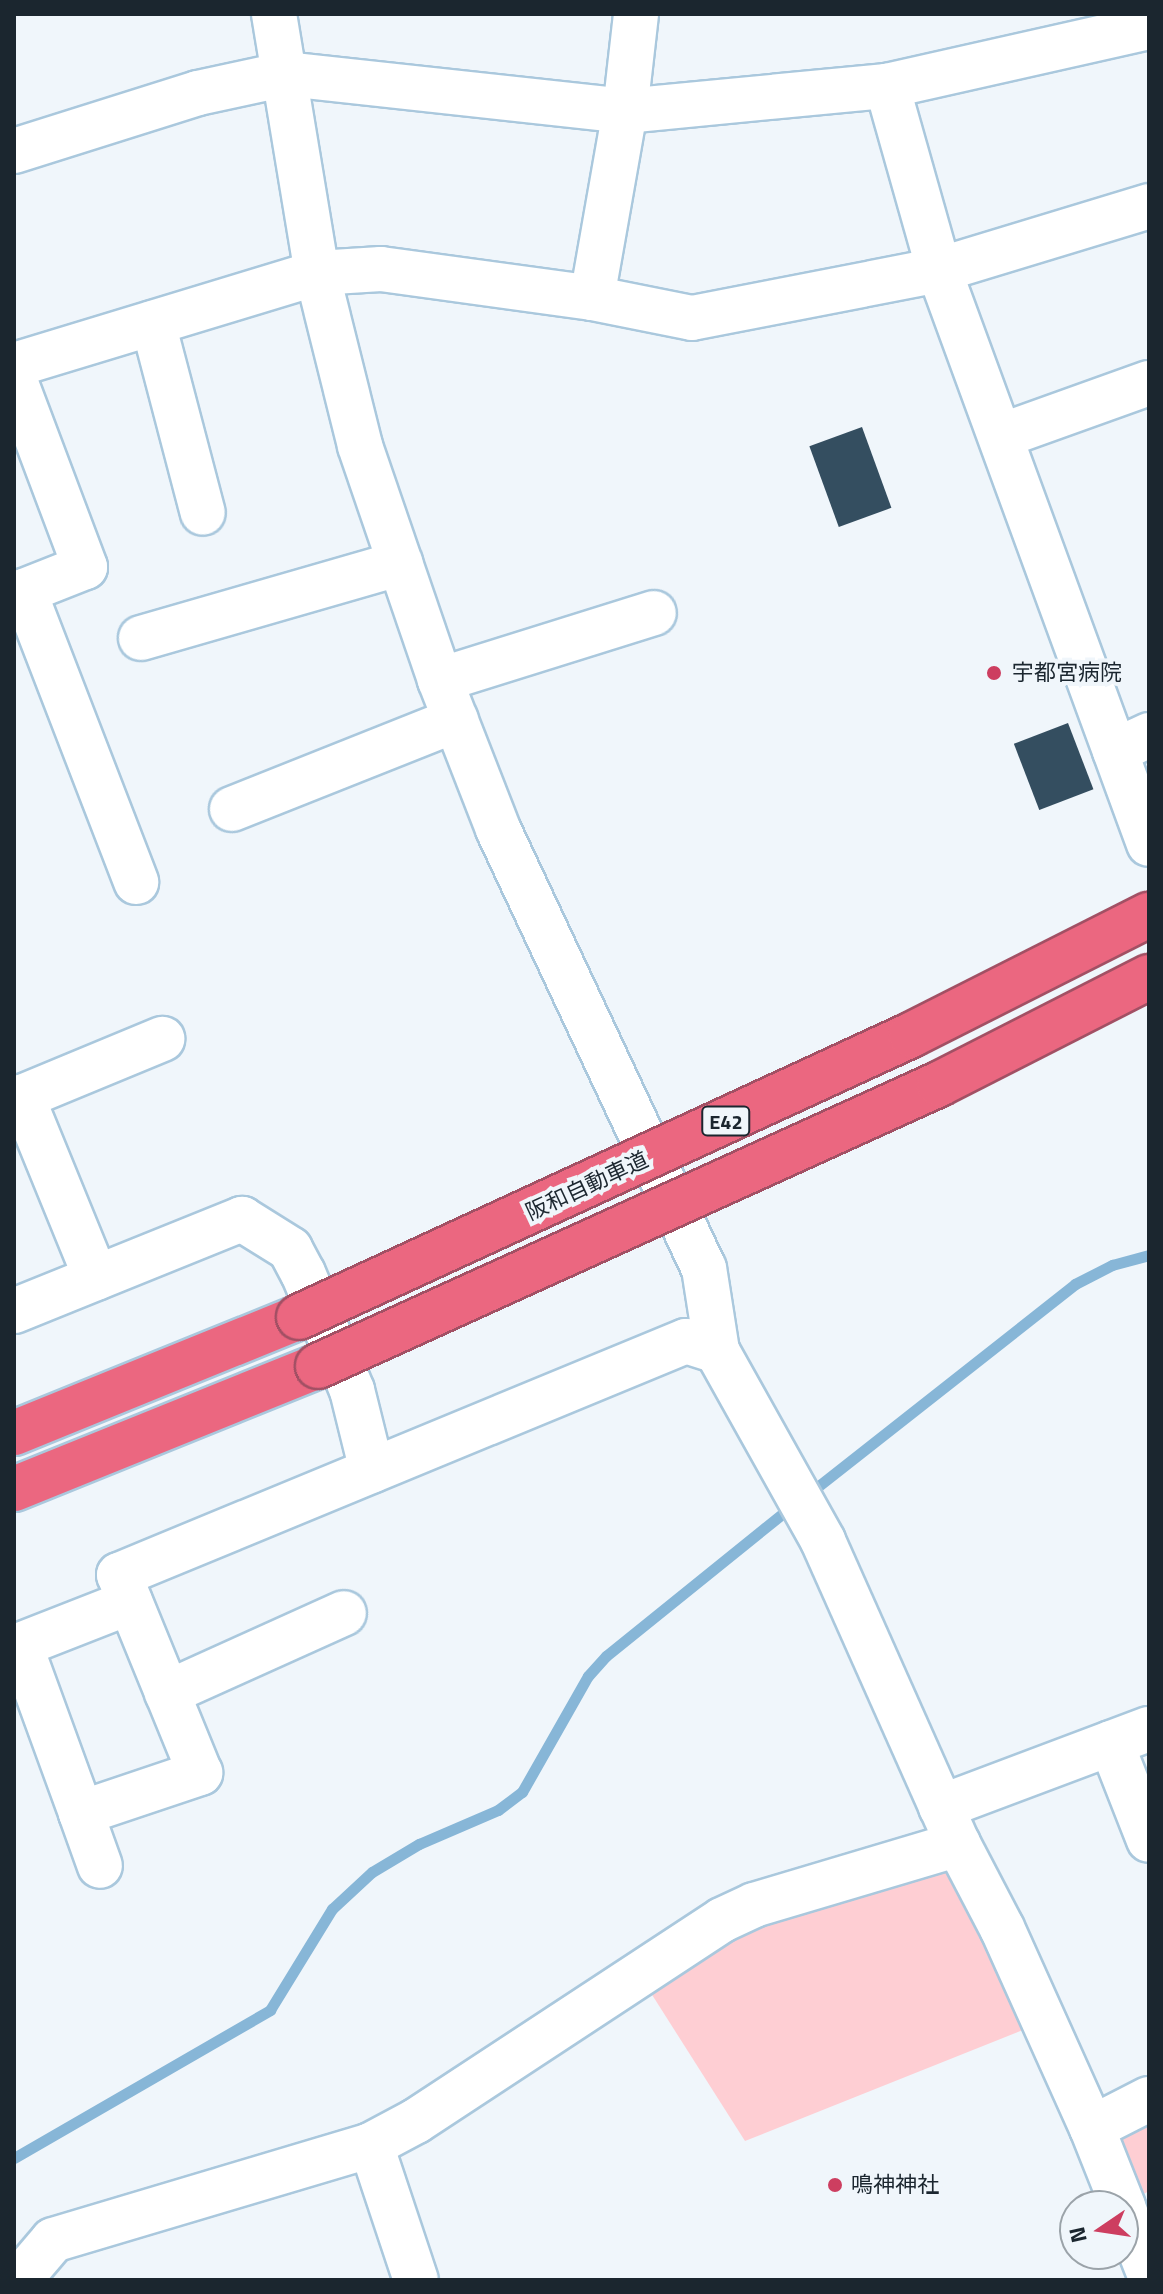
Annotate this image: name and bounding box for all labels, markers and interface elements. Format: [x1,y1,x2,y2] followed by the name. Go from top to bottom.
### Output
[1012,660,1122,686] place label: 宇都宮病院
[983,662,1005,684] marker: 宇都宮病院
[700,1105,752,1137] road number: E42
[522,1146,652,1226] street label: 阪和自動車道
[851,2172,939,2198] place label: 鳴神神社
[826,2176,844,2194] marker: 鳴神神社
[1059,2190,1139,2270] north arrow
[1059,2224,1096,2246] text: N

